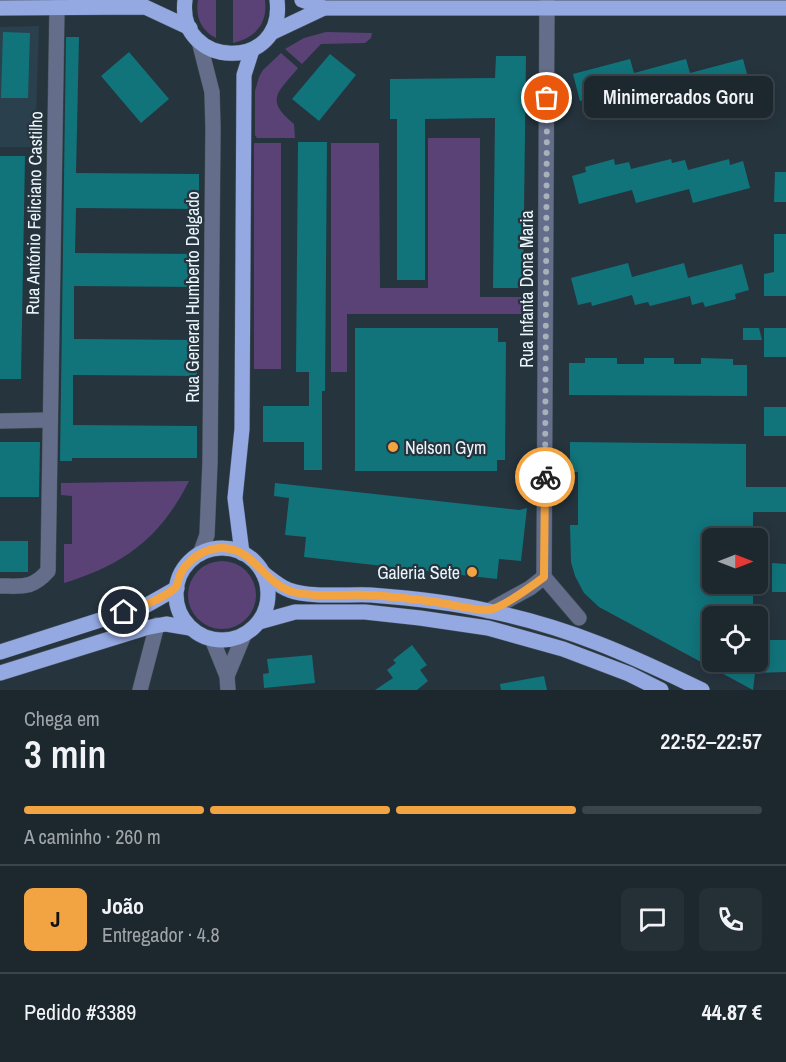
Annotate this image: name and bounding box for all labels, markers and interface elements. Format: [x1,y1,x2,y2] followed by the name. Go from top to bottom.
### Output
[521,72,572,123] pin
[583,77,772,119] callout: Minimercados Goru
[530,81,563,114] icon: bag
[603,83,754,110] text: Minimercados Goru
[20,111,48,315] street label: Rua António Feliciano Castilho
[180,191,205,403] street label: Rua General Humberto Delgado
[514,210,539,368] street label: Rua Infanta Dona Maria
[405,435,486,460] place label: Nelson Gym
[386,440,400,454] marker: Nelson Gym
[515,447,575,507] courier
[529,461,562,494] icon: bike
[702,528,768,594] north arrow
[702,528,768,672] map controls
[377,560,460,585] place label: Galeria Sete
[465,565,479,579] marker: Galeria Sete
[98,586,149,637] pin
[107,595,140,628] icon: home
[702,606,768,672] button: locate
[24,705,100,732] text: Chega em
[660,726,762,756] text: 22:52–22:57
[24,728,106,780] text: 3 min
[24,823,161,850] text: A caminho · 260 m
[621,888,684,951] button: chat
[699,888,762,951] button: phone
[102,891,144,921] text: João
[50,904,61,934] text: J
[102,921,220,948] text: Entregador · 4.8
[24,997,136,1027] text: Pedido #3389
[702,997,762,1027] text: 44.87 €

